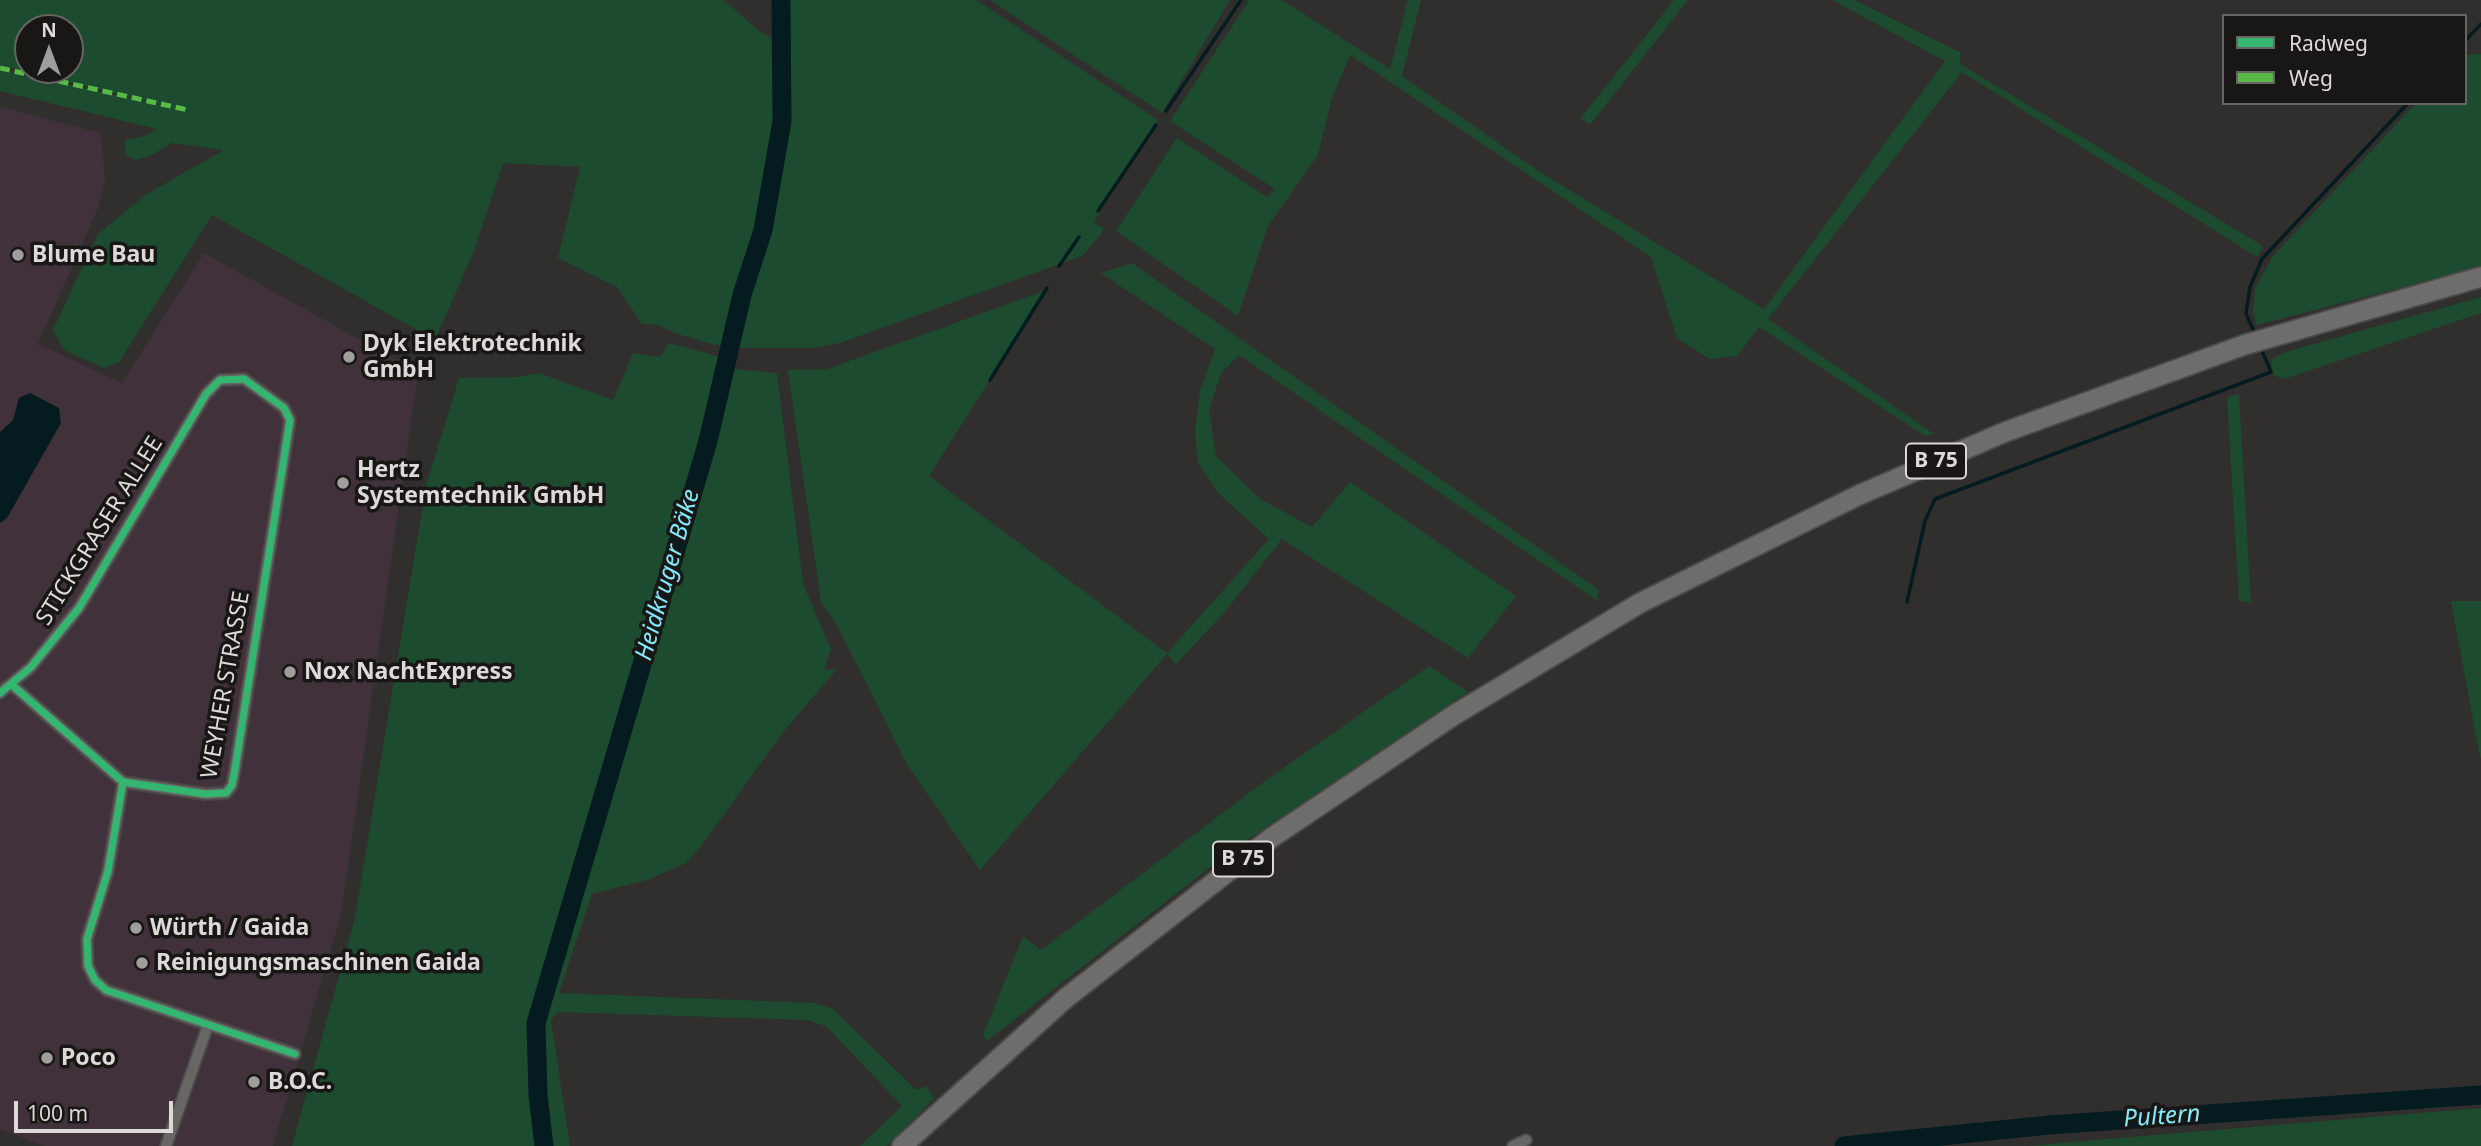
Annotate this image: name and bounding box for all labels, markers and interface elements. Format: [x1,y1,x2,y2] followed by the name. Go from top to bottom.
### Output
[14,14,84,84] north arrow
[2222,14,2467,105] legend
[41,17,57,43] text: N
[2289,29,2368,57] text: Radweg
[2289,64,2333,92] text: Weg
[32,241,155,269] place label: Blume Bau
[10,247,26,263] marker: Blume Bau
[363,330,582,384] place label: Dyk Elektrotechnik GmbH
[341,349,357,365] marker: Dyk Elektrotechnik GmbH
[31,432,169,630] street label: STICKGRASER ALLEE
[1906,444,1966,478] road number: B 75
[357,456,604,510] place label: Hertz Systemtechnik GmbH
[335,475,351,491] marker: Hertz Systemtechnik GmbH
[630,486,706,664] water label: Heidkruger Bäke
[196,589,256,781] street label: WEYHER STRASSE
[304,658,513,686] place label: Nox NachtExpress
[282,664,298,680] marker: Nox NachtExpress
[1213,842,1273,876] road number: B 75
[150,914,309,942] place label: Würth / Gaida
[128,920,144,936] marker: Würth / Gaida
[156,949,481,977] place label: Reinigungsmaschinen Gaida
[134,955,150,971] marker: Reinigungsmaschinen Gaida
[61,1044,116,1072] place label: Poco
[39,1050,55,1066] marker: Poco
[268,1068,332,1096] place label: B.O.C.
[246,1074,262,1090] marker: B.O.C.
[18,1086,177,1130] scale bar
[27,1099,88,1127] text: 100 m
[2123,1100,2201,1134] water label: Pultern

